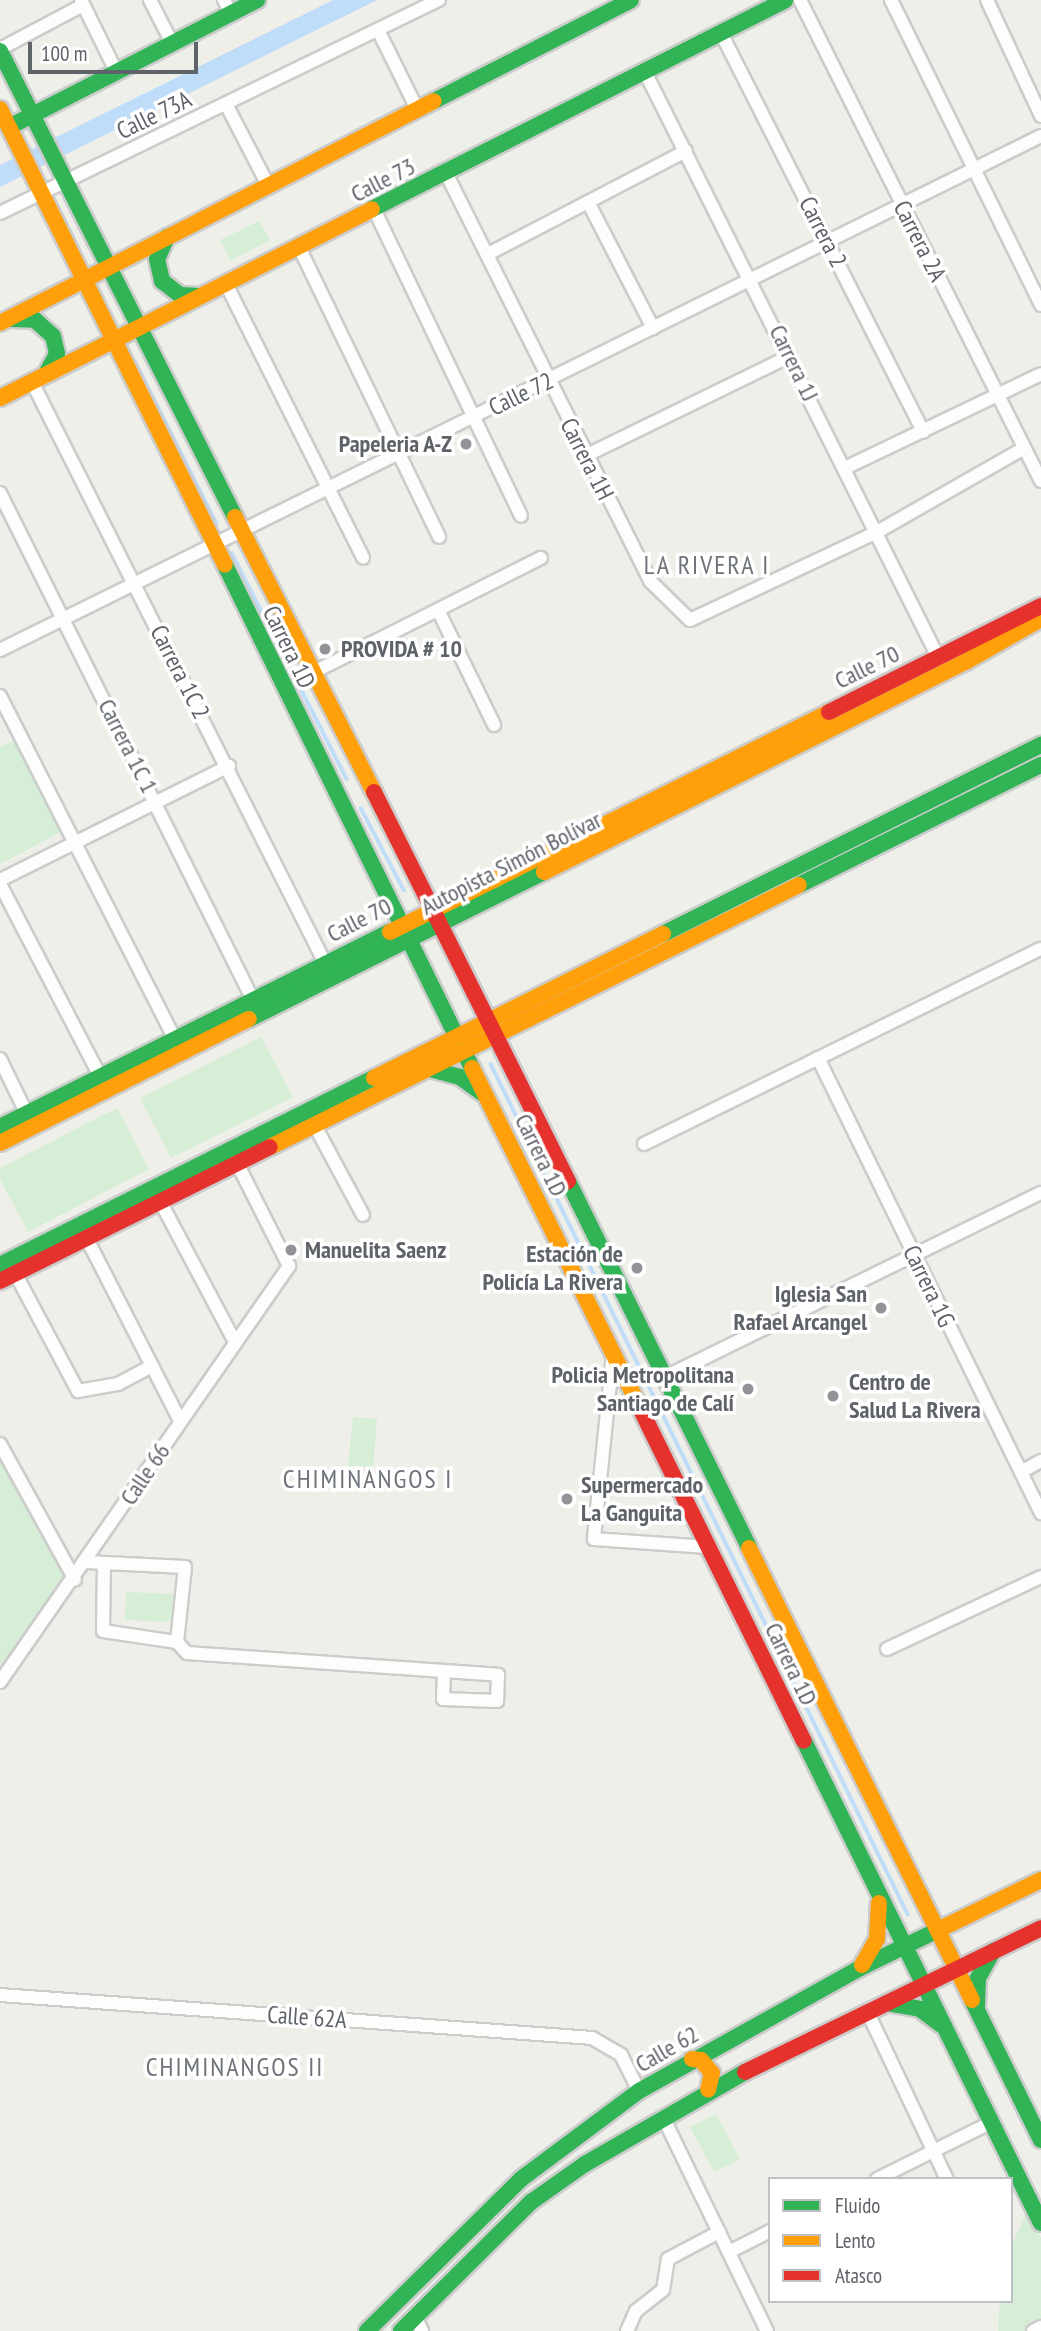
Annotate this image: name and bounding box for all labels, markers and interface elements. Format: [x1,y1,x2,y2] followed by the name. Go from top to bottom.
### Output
[32,28,201,72] scale bar
[41,40,87,67] text: 100 m
[112,85,196,145] street label: Calle 73A
[346,152,420,208] street label: Calle 73
[793,192,853,272] street label: Carrera 2
[887,196,953,286] street label: Carrera 2A
[763,320,825,406] street label: Carrera 1J
[484,366,558,422] street label: Calle 72
[554,413,620,505] street label: Carrera 1H
[338,430,452,458] place label: Papeleria A-Z
[458,436,474,452] marker: Papeleria A-Z
[644,549,770,581] district label: LA RIVERA I
[257,601,321,693] street label: Carrera 1D
[144,620,216,724] street label: Carrera 1C 2
[341,635,463,663] place label: PROVIDA # 10
[315,639,335,659] marker: PROVIDA # 10
[830,639,904,695] street label: Calle 70
[92,694,164,798] street label: Carrera 1C 1
[416,805,606,921] street label: Autopista Simón Bolívar
[322,892,396,948] street label: Calle 70
[509,1109,573,1201] street label: Carrera 1D
[305,1236,446,1264] place label: Manuelita Saenz
[483,1240,623,1296] place label: Estación de Policía La Rivera
[897,1240,961,1332] street label: Carrera 1G
[283,1242,299,1258] marker: Manuelita Saenz
[629,1260,645,1276] marker: Estación de Policía La Rivera
[733,1280,867,1336] place label: Iglesia San Rafael Arcangel
[873,1300,889,1316] marker: Iglesia San Rafael Arcangel
[552,1361,734,1417] place label: Policia Metropolitana Santiago de Calí
[849,1368,981,1424] place label: Centro de Salud La Rivera
[740,1381,756,1397] marker: Policia Metropolitana Santiago de Calí
[823,1386,843,1406] marker: Centro de Salud La Rivera
[114,1438,176,1510] street label: Calle 66
[284,1463,452,1495] district label: CHIMINANGOS I
[581,1471,703,1527] place label: Supermercado La Ganguita
[559,1491,575,1507] marker: Supermercado La Ganguita
[759,1618,823,1710] street label: Carrera 1D
[266,2000,348,2034] street label: Calle 62A
[630,2020,704,2078] street label: Calle 62
[147,2051,323,2083] district label: CHIMINANGOS II
[768,2177,1013,2303] legend
[835,2192,880,2219] text: Fluido
[835,2227,875,2254] text: Lento
[835,2262,882,2289] text: Atasco

